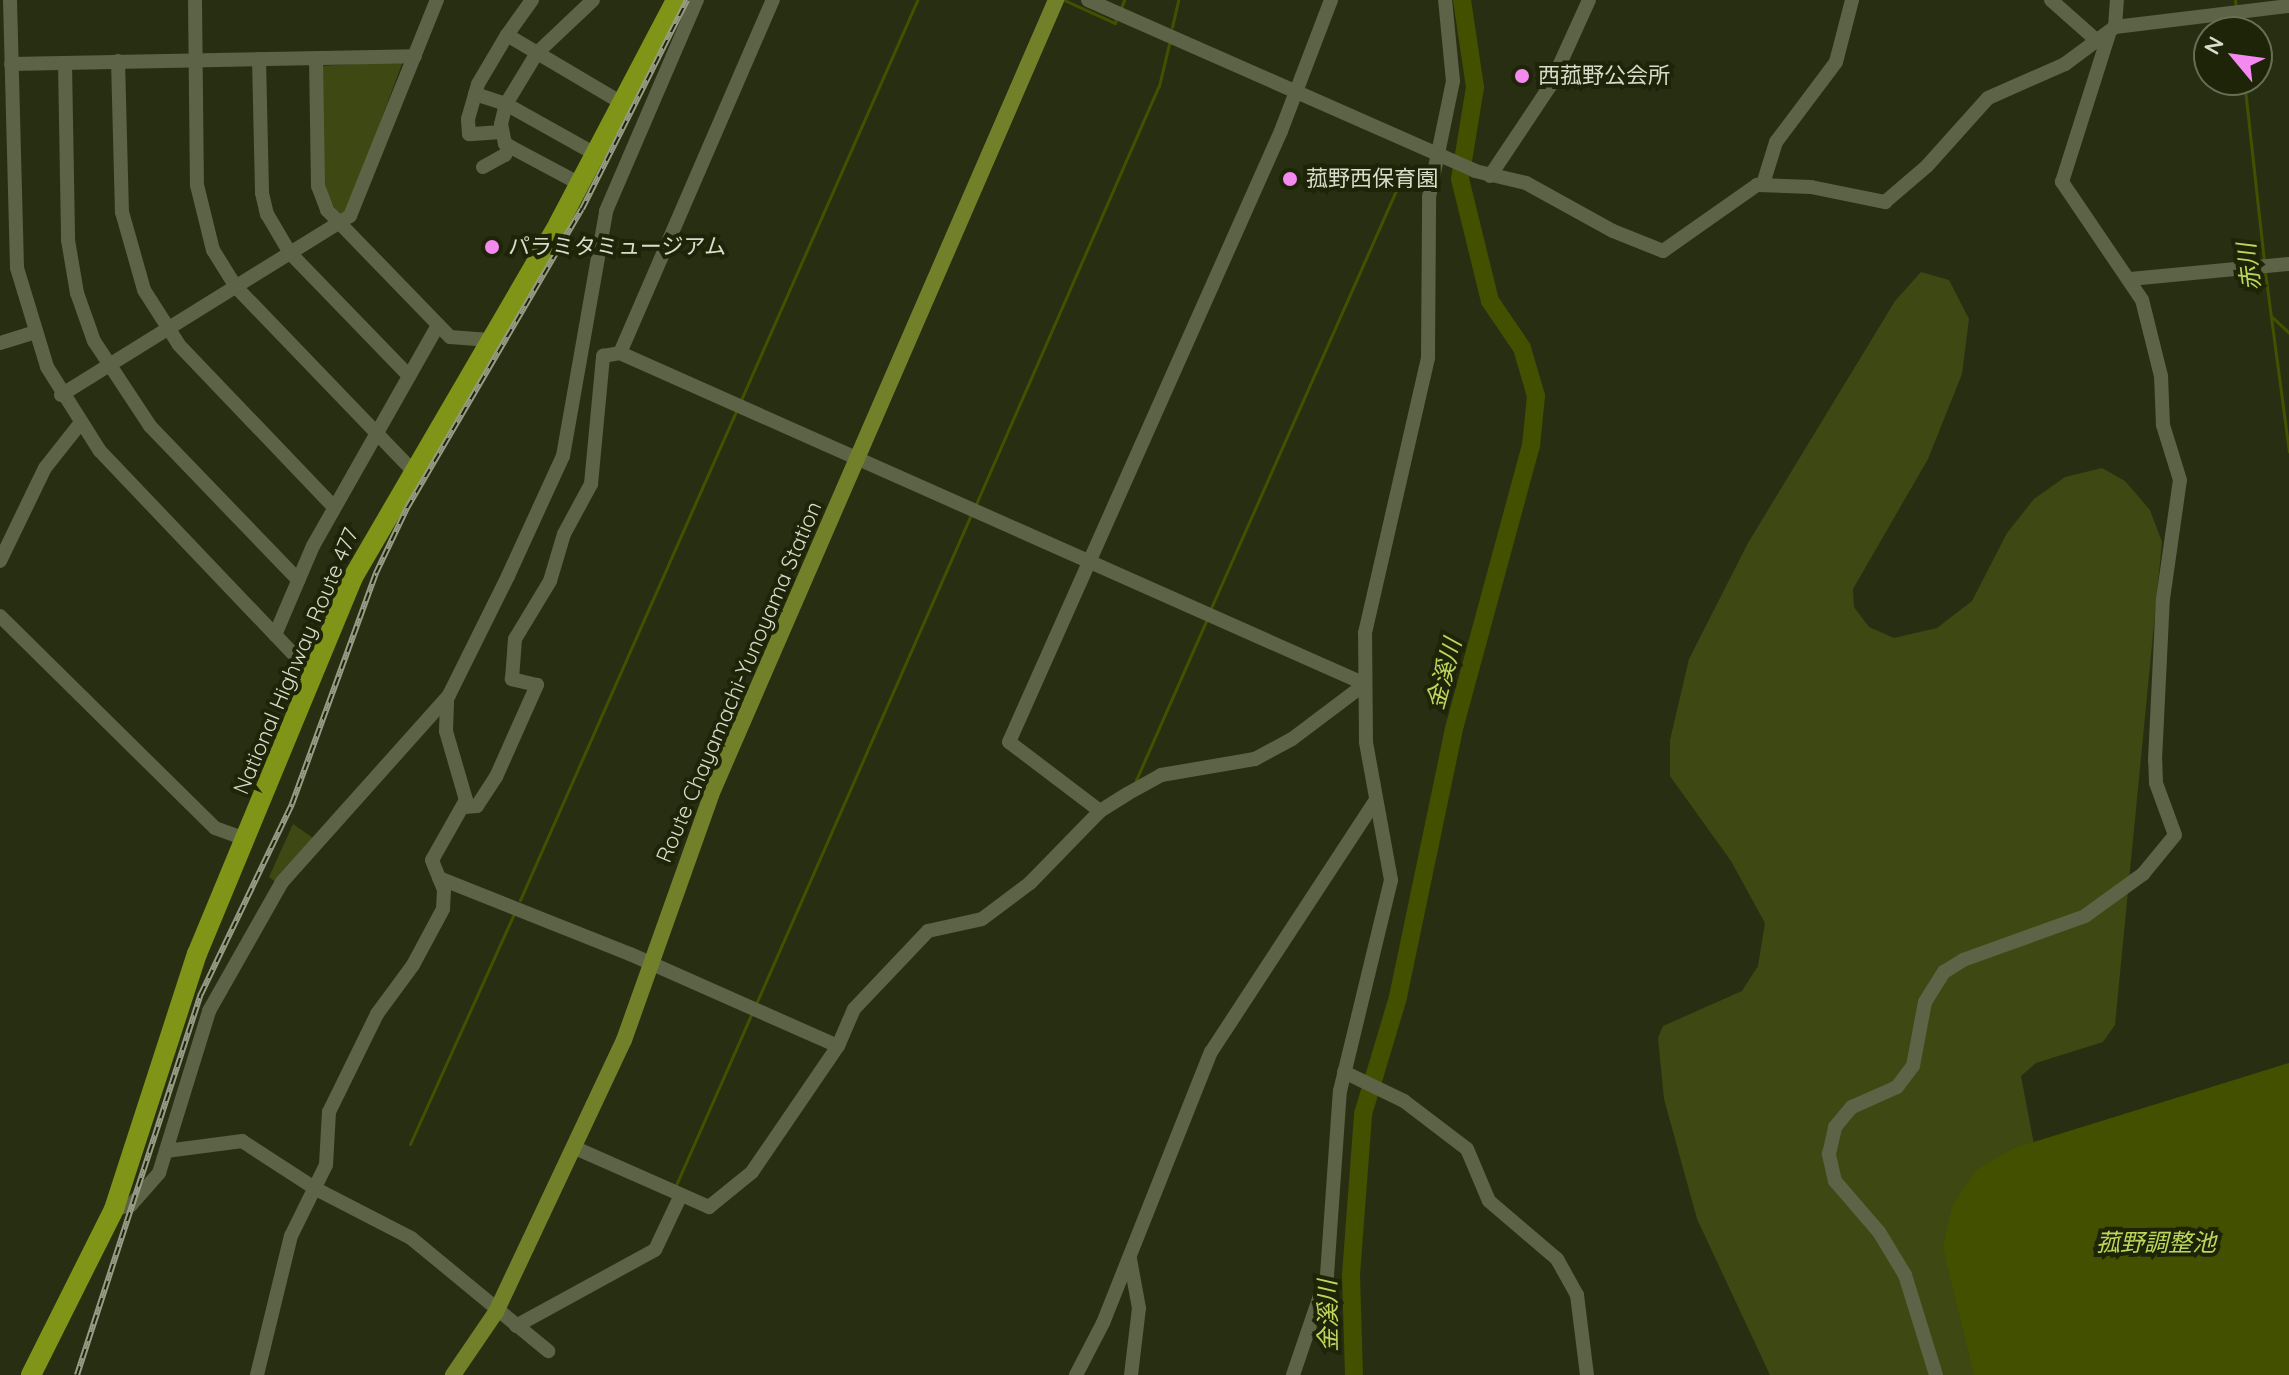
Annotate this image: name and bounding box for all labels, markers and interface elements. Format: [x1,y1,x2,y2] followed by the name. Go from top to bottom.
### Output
[2193,16,2273,96] north arrow
[2198,31,2230,59] text: N
[1538,63,1670,89] place label: 西菰野公会所
[1513,67,1531,85] marker: 西菰野公会所
[1306,166,1438,192] place label: 菰野西保育園
[1281,170,1299,188] marker: 菰野西保育園
[508,234,728,260] place label: パラミタミュージアム
[483,238,501,256] marker: パラミタミュージアム
[2232,241,2266,293] water label: 赤川
[651,497,827,867] street label: Route Chayamachi-Yunoyama Station
[228,524,364,798] street label: National Highway Route 477
[1421,635,1467,713] water label: 金溪川
[2096,1229,2216,1257] water label: 菰野調整池
[1313,1280,1343,1352] water label: 金溪川

